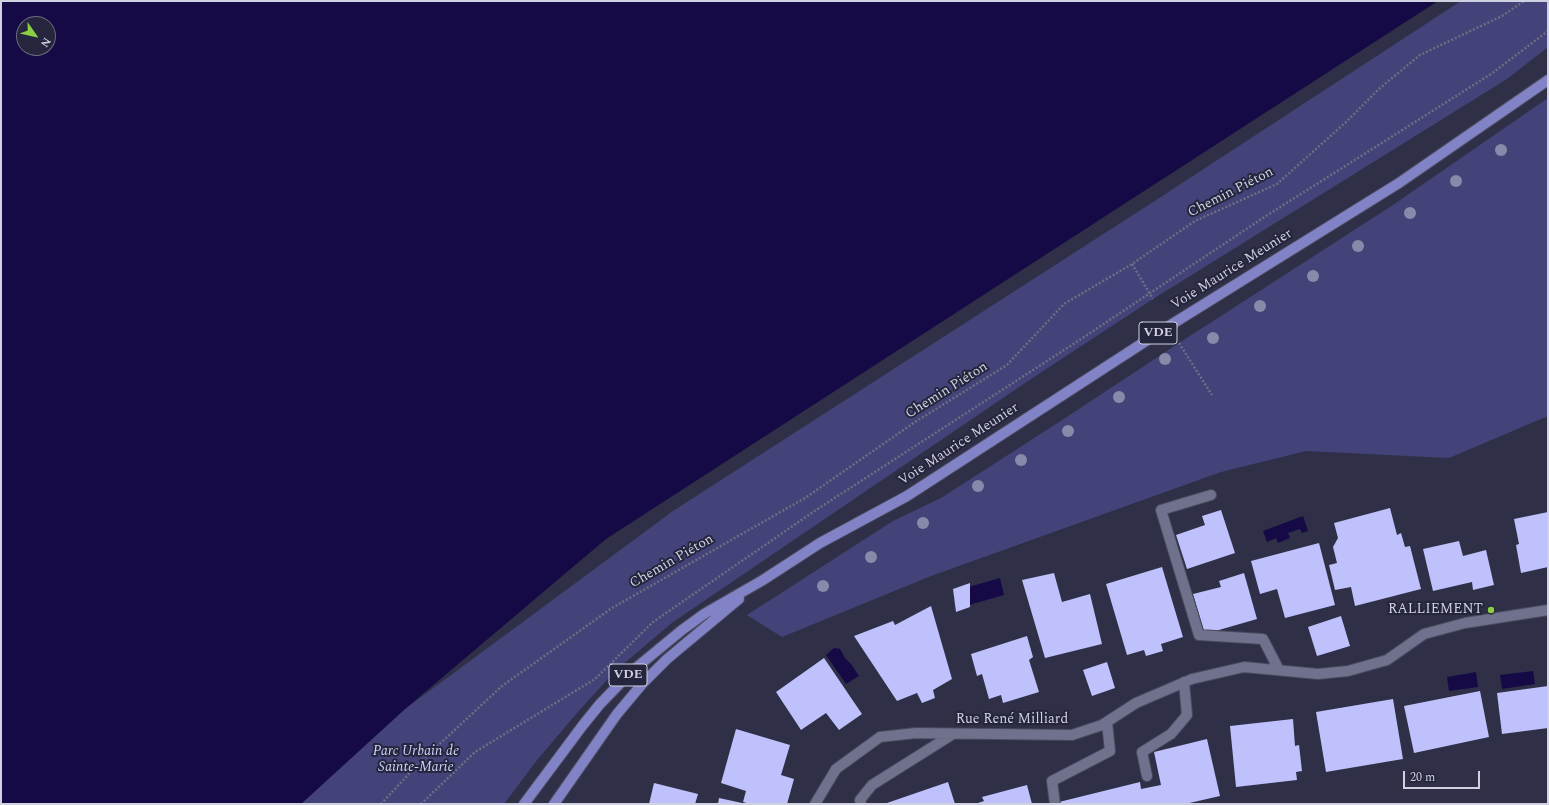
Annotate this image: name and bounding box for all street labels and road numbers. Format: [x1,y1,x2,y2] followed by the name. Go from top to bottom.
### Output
[1185,164,1277,222] street label: Chemin Piéton
[1168,226,1296,314] street label: Voie Maurice Meunier
[1139,322,1177,344] road number: VDE
[903,359,991,423] street label: Chemin Piéton
[896,400,1022,490] street label: Voie Maurice Meunier
[627,531,717,593] street label: Chemin Piéton
[609,664,647,686] road number: VDE
[956,712,1068,728] street label: Rue René Milliard

